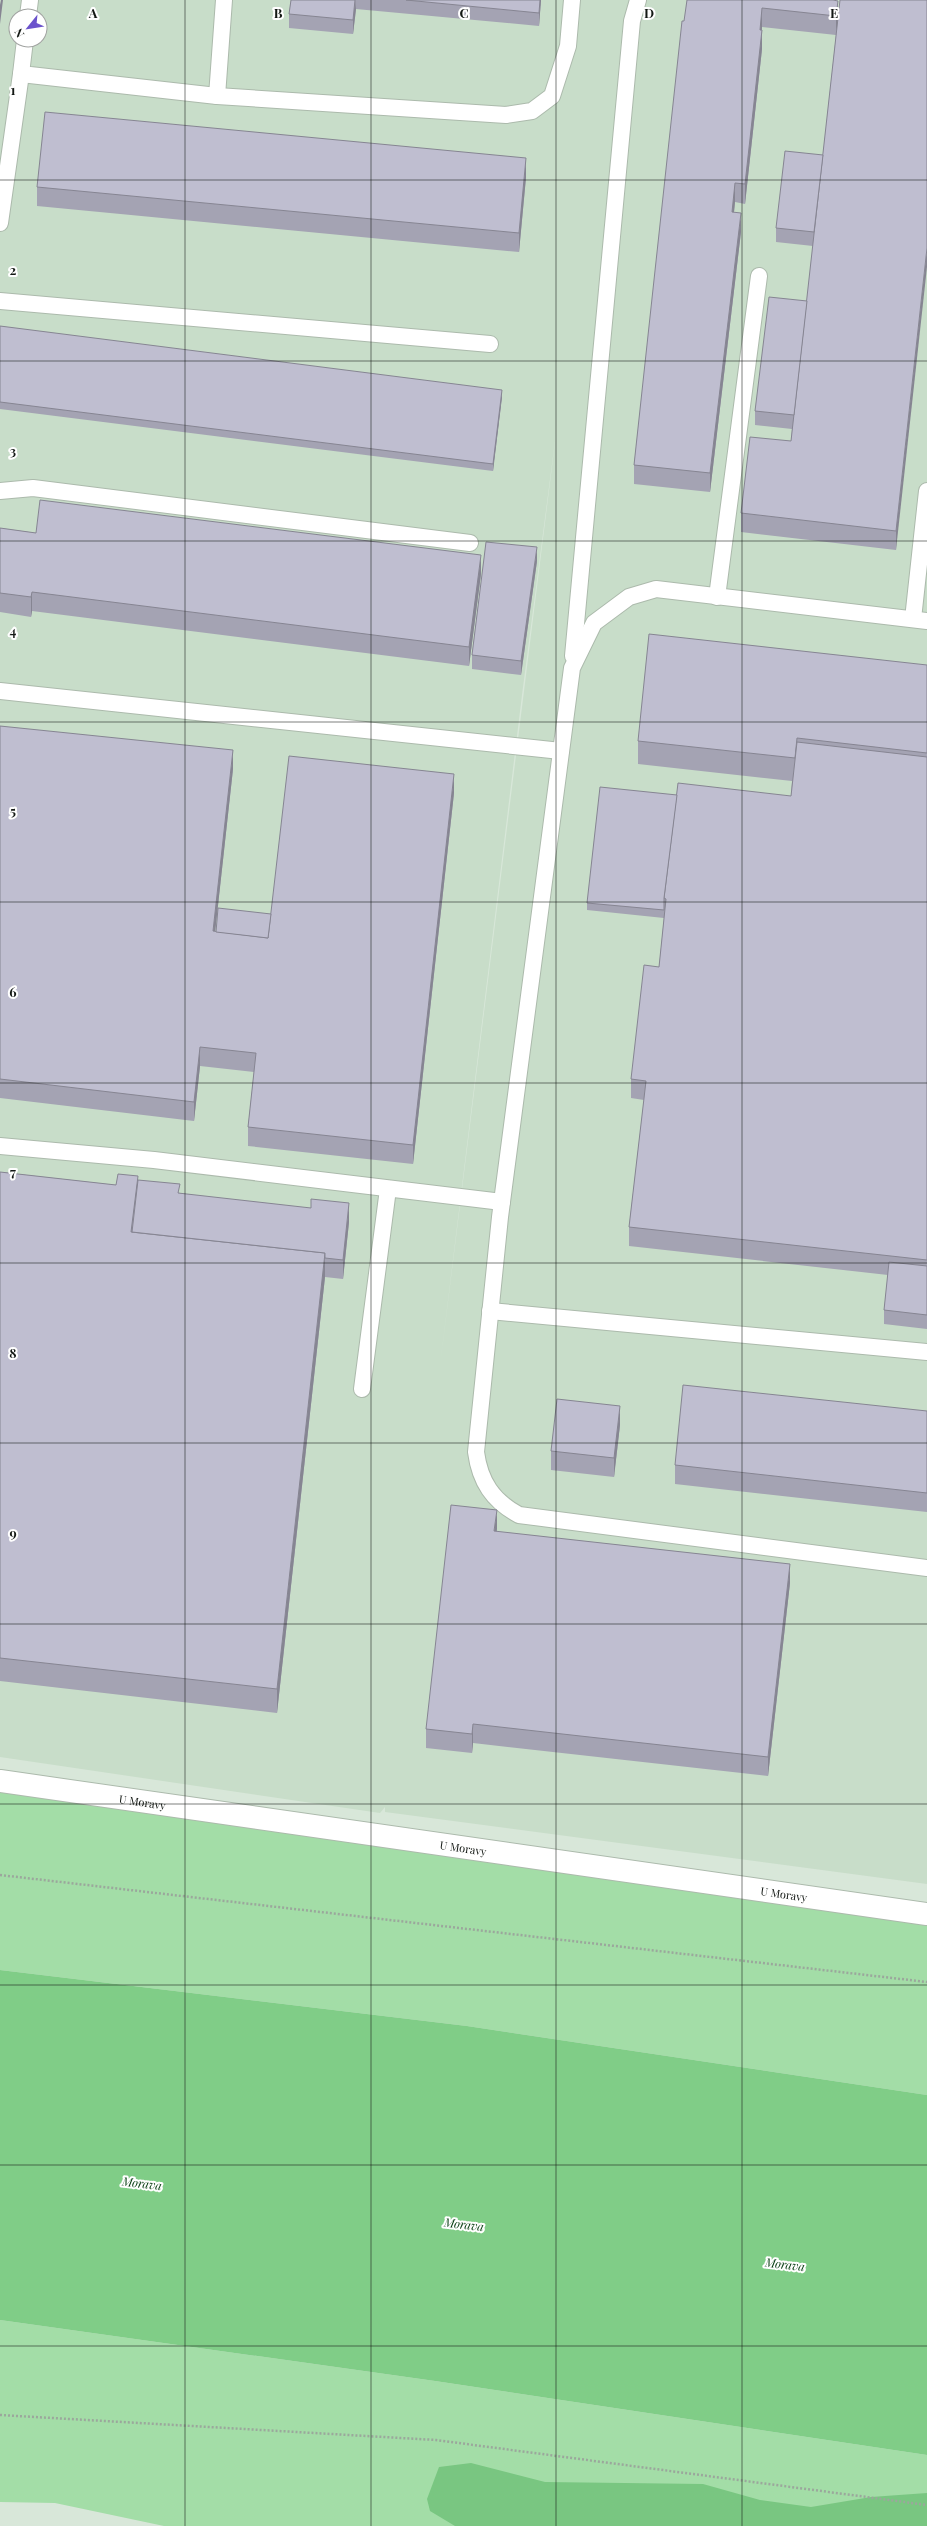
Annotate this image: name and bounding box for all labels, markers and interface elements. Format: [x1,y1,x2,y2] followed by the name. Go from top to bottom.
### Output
[88,4,98,21] text: A
[274,4,283,21] text: B
[459,4,469,21] text: C
[644,4,654,21] text: D
[830,4,838,21] text: E
[8,8,48,48] north arrow
[10,26,27,40] text: N
[11,81,16,98] text: 1
[10,261,17,278] text: 2
[10,442,16,459] text: 3
[10,622,17,639] text: 4
[10,802,16,819] text: 5
[9,983,17,1000] text: 6
[10,1163,16,1180] text: 7
[9,1344,17,1361] text: 8
[9,1524,17,1541] text: 9
[118,1791,167,1812] street label: U Moravy
[439,1837,488,1858] street label: U Moravy
[760,1883,809,1904] street label: U Moravy
[120,2173,163,2193] water label: Morava
[442,2214,485,2234] water label: Morava
[763,2254,806,2274] water label: Morava

